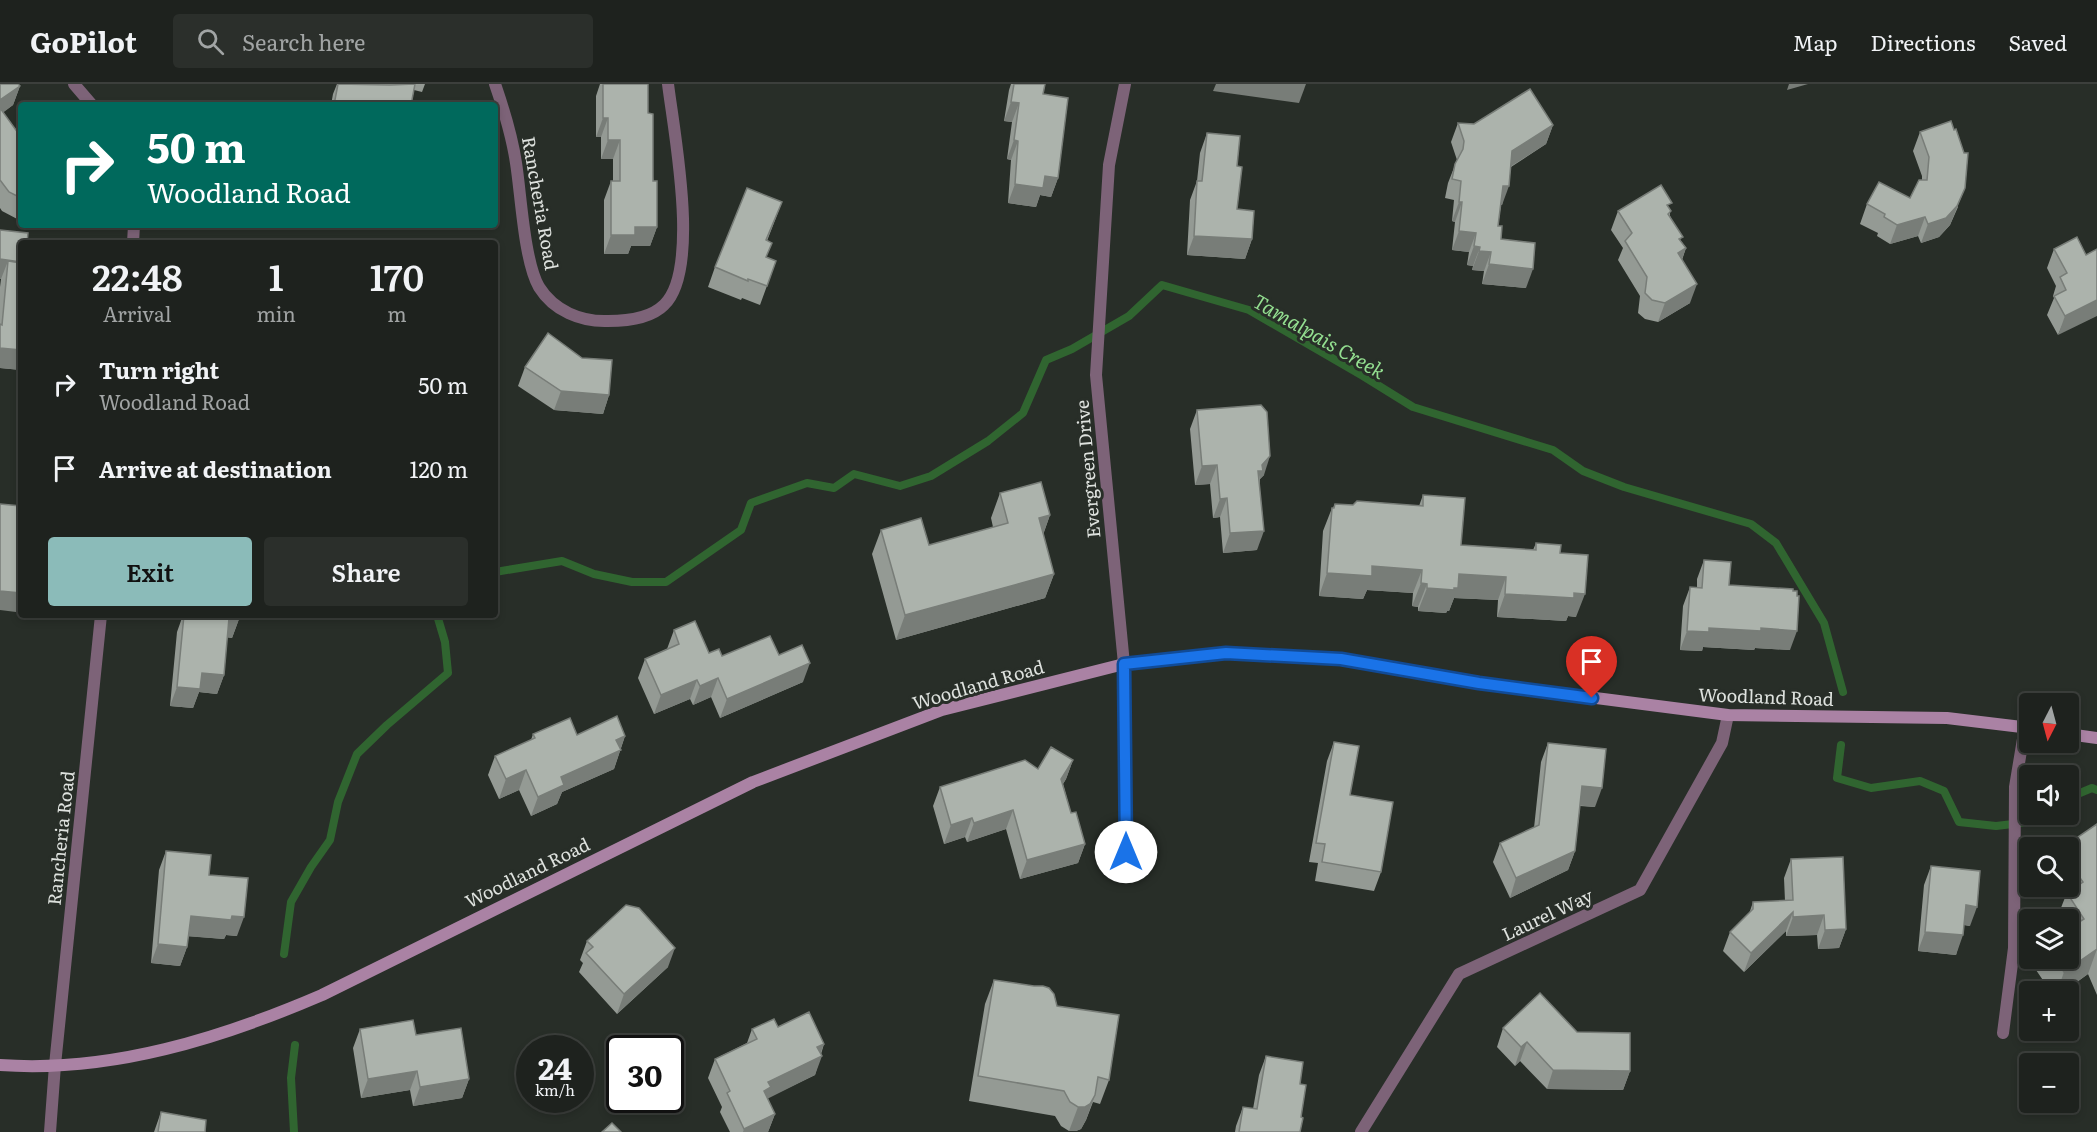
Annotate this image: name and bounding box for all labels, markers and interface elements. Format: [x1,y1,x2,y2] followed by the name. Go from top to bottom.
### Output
[173,14,593,68] search box
[30,20,137,62] text: GoPilot
[194,25,227,58] icon: search
[242,25,365,58] text: Search here
[1793,26,1838,57] text: Map
[1871,26,1976,57] text: Directions
[2009,26,2067,57] text: Saved
[147,114,246,176] text: 50 m
[48,126,126,204] icon: right
[516,134,566,272] street label: Rancheria Road
[147,171,351,211] text: Woodland Road
[92,249,183,302] text: 22:48
[269,249,284,302] text: 1
[370,249,424,302] text: 170
[1248,285,1392,385] water label: Tamalpais Creek
[103,298,171,328] text: Arrival
[256,298,296,328] text: min
[387,298,407,328] text: m
[99,353,219,386] text: Turn right
[48,368,81,401] icon: right
[418,368,468,401] text: 50 m
[99,386,250,416] text: Woodland Road
[1068,399,1106,539] street label: Evergreen Drive
[48,452,81,485] icon: arrive
[99,452,332,485] text: Arrive at destination
[409,452,468,485] text: 120 m
[48,537,252,606] button: Exit
[264,537,468,606] button: Share
[1566,636,1617,698] pin
[1575,645,1608,678] icon: arrive
[909,652,1047,716] street label: Woodland Road
[1698,680,1834,712] street label: Woodland Road
[2019,693,2079,753] north arrow
[2019,693,2079,1113] map controls
[2019,765,2079,825] button: sound
[39,769,81,907] street label: Rancheria Road
[1094,820,1158,884] position arrow
[460,830,594,914] street label: Woodland Road
[2019,837,2079,897] button: search
[1497,881,1598,947] street label: Laurel Way
[2019,909,2079,969] button: layers
[2019,981,2079,1041] button: +
[606,1035,684,1113] speed limit sign: 30
[538,1045,572,1089] text: 24
[2019,1053,2079,1113] button: −
[535,1078,575,1101] text: km/h

